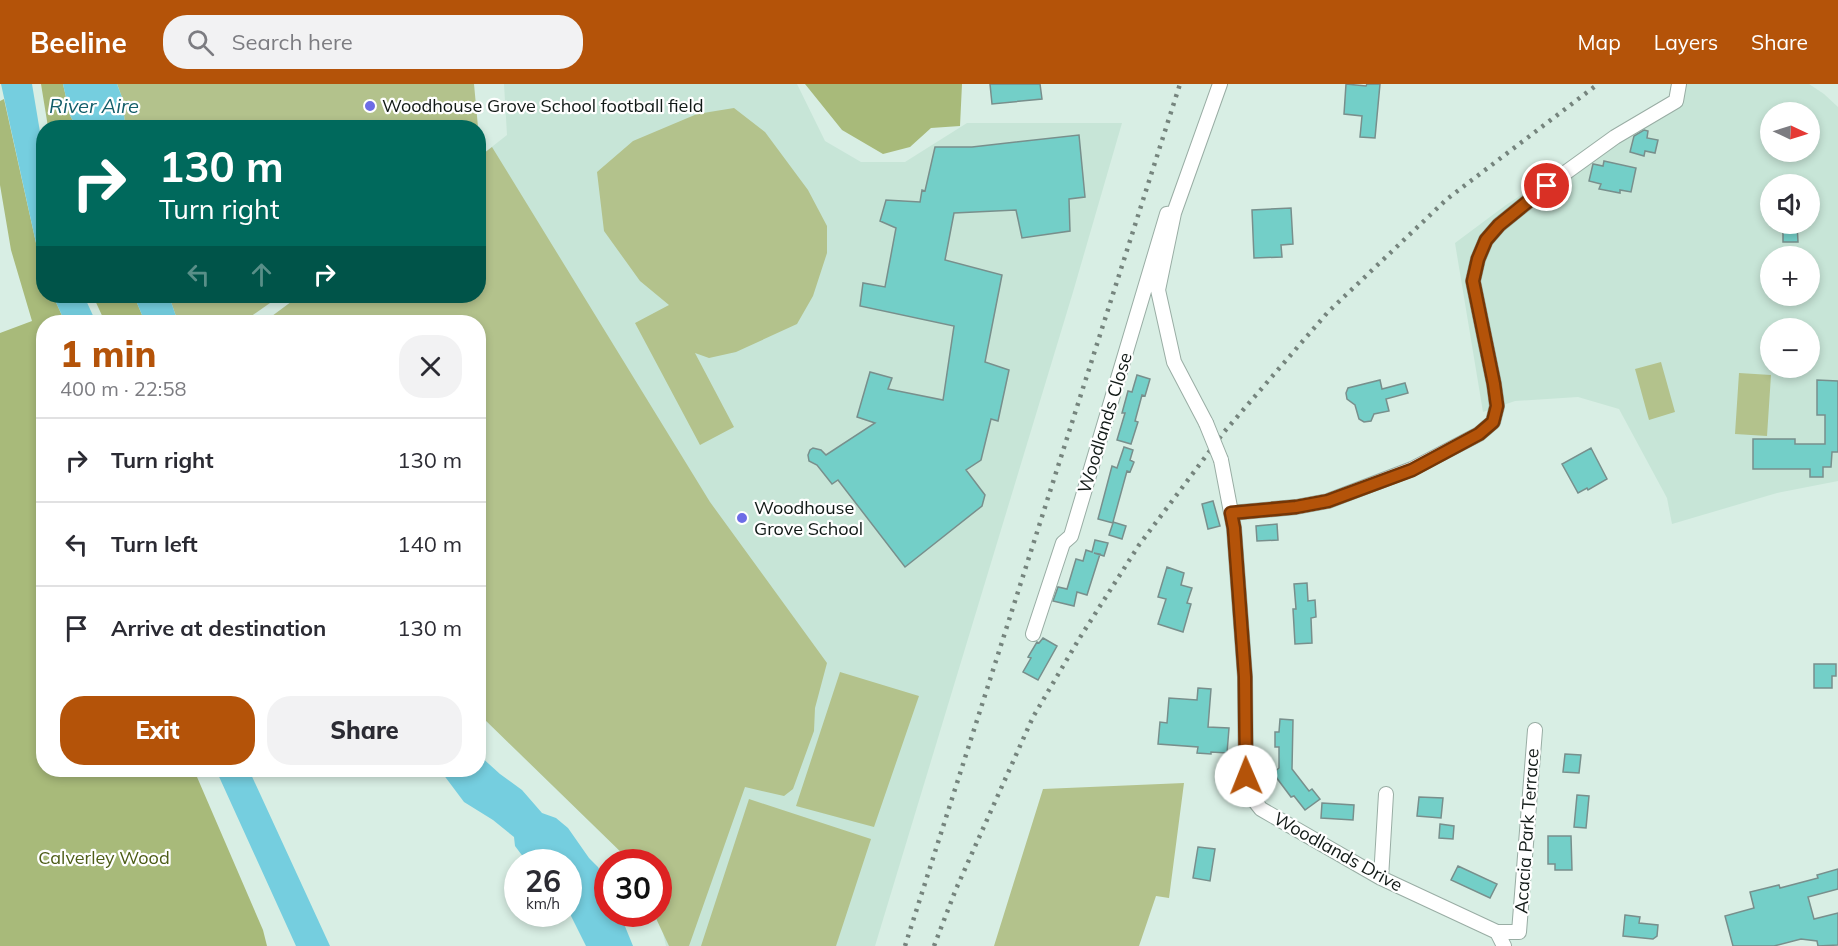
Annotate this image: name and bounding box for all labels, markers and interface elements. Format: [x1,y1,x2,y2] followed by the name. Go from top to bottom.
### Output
[163,15,583,69] search box
[30,25,127,60] text: Beeline
[184,26,217,59] icon: search
[232,28,353,56] text: Search here
[1578,29,1621,55] text: Map
[1654,29,1718,55] text: Layers
[1751,29,1808,55] text: Share
[49,93,139,118] water label: River Aire
[382,94,703,117] place label: Woodhouse Grove School football field
[363,99,377,113] marker: Woodhouse Grove School football field
[1760,102,1820,162] north arrow
[1760,102,1820,378] map controls
[159,140,284,193] text: 130 m
[60,144,138,222] icon: right
[1521,160,1572,211] pin
[1530,169,1563,202] icon: arrive
[1760,174,1820,234] button: sound
[159,192,279,226] text: Turn right
[1760,246,1820,306] button: +
[182,258,215,291] icon: left
[245,258,278,291] icon: ahead
[308,258,341,291] icon: right
[1760,318,1820,378] button: −
[60,331,156,376] text: 1 min
[399,335,462,398] button: close
[1072,350,1137,496] street label: Woodlands Close
[60,376,186,401] text: 400 m · 22:58
[60,444,93,477] icon: right
[111,446,214,474] text: Turn right
[397,446,462,474] text: 130 m
[754,496,863,540] place label: Woodhouse Grove School
[735,511,749,525] marker: Woodhouse Grove School
[60,528,93,561] icon: left
[111,530,198,558] text: Turn left
[397,530,462,558] text: 140 m
[60,612,93,645] icon: arrive
[111,614,326,642] text: Arrive at destination
[397,614,462,642] text: 130 m
[60,696,255,765] button: Exit
[267,696,462,765] button: Share
[1214,744,1278,808] position arrow
[1509,748,1544,914] street label: Acacia Park Terrace
[1270,807,1407,896] street label: Woodlands Drive
[38,846,170,869] park label: Calverley Wood
[594,849,672,927] speed limit sign: 30
[525,862,561,900] text: 26
[526,894,560,913] text: km/h

